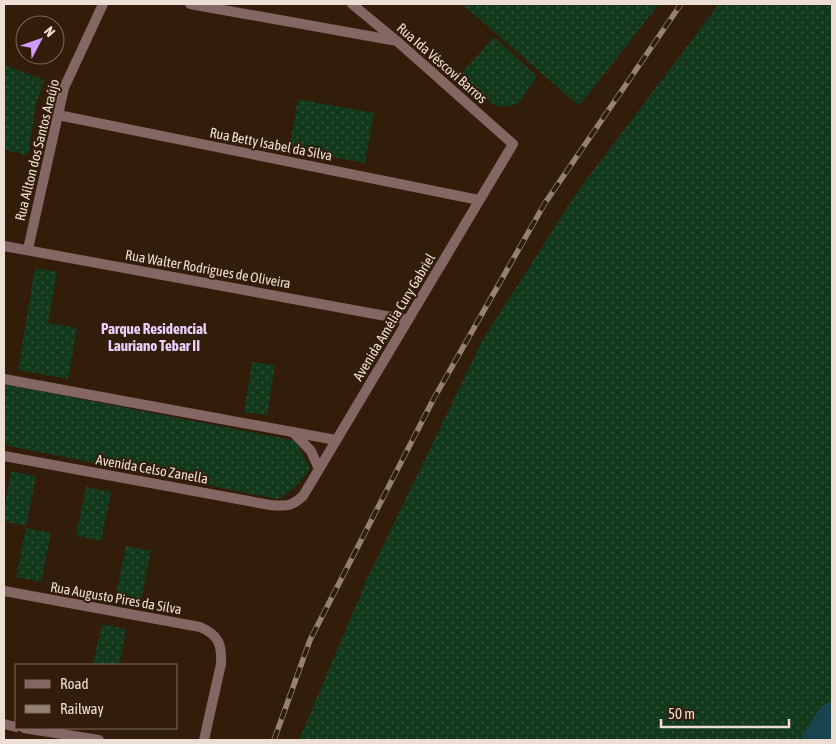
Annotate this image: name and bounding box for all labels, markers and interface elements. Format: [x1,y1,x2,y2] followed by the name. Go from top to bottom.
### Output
[15,15,65,65] north arrow
[394,20,490,106] street label: Rua Ida Véscovi Barros
[41,23,59,40] text: N
[12,77,62,223] street label: Rua Aílton dos Santos Araújo
[208,124,334,164] street label: Rua Betty Isabel da Silva
[124,247,292,291] street label: Rua Walter Rodrigues de Oliveira
[350,250,438,383] street label: Avenida Amélia Cury Gabriel
[101,320,208,354] district label: Parque Residencial Lauriano Tebar II
[95,451,209,487] street label: Avenida Celso Zanella
[49,579,183,617] street label: Rua Augusto Pires da Silva
[15,664,178,729] legend
[60,675,89,692] text: Road
[661,696,788,728] scale bar
[60,700,104,717] text: Railway
[668,705,695,722] text: 50 m

